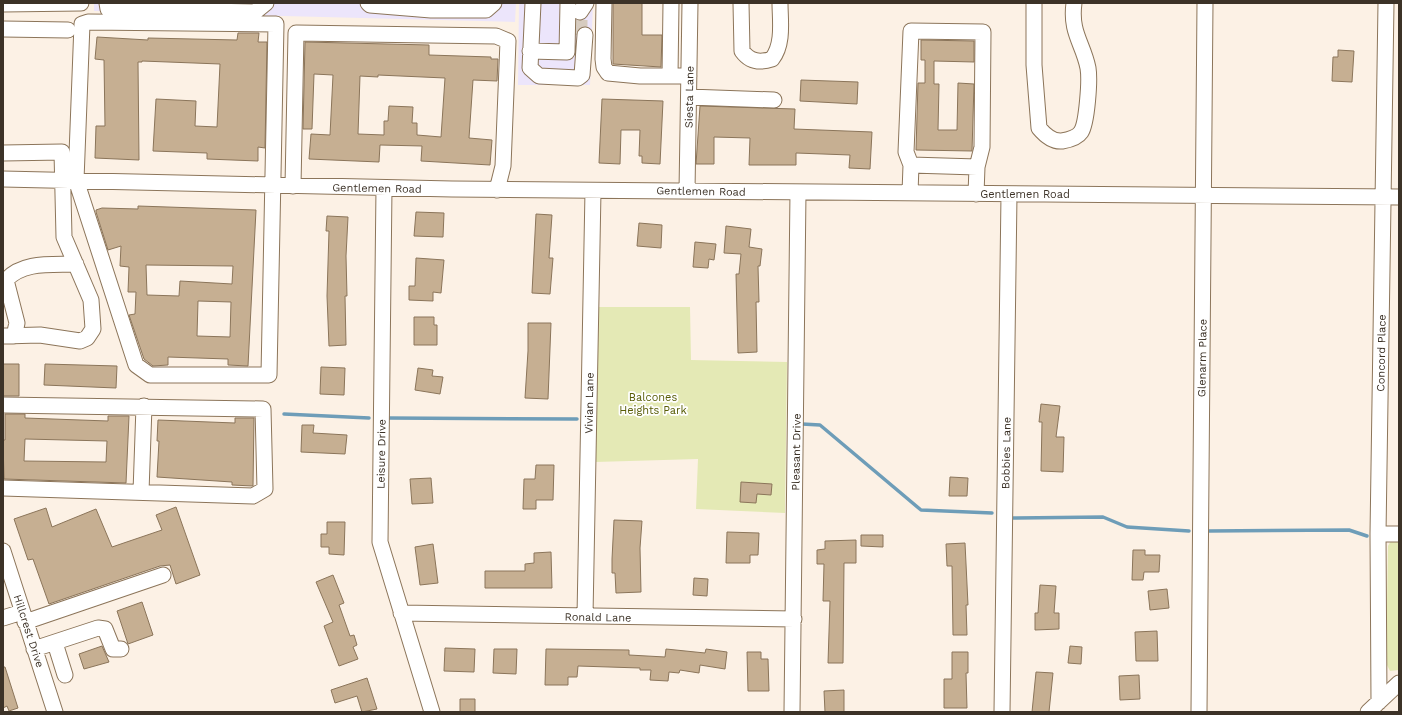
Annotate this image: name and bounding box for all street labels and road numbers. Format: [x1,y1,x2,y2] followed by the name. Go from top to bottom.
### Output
[682,66,697,128] street label: Siesta Lane
[332,181,422,196] street label: Gentlemen Road
[656,184,746,199] street label: Gentlemen Road
[980,188,1070,201] street label: Gentlemen Road
[1374,314,1389,392] street label: Concord Place
[1195,319,1210,397] street label: Glenarm Place
[582,372,597,434] street label: Vivian Lane
[789,413,804,491] street label: Pleasant Drive
[999,417,1014,489] street label: Bobbies Lane
[374,419,389,489] street label: Leisure Drive
[11,593,46,669] street label: Hillcrest Drive
[565,610,631,625] street label: Ronald Lane

